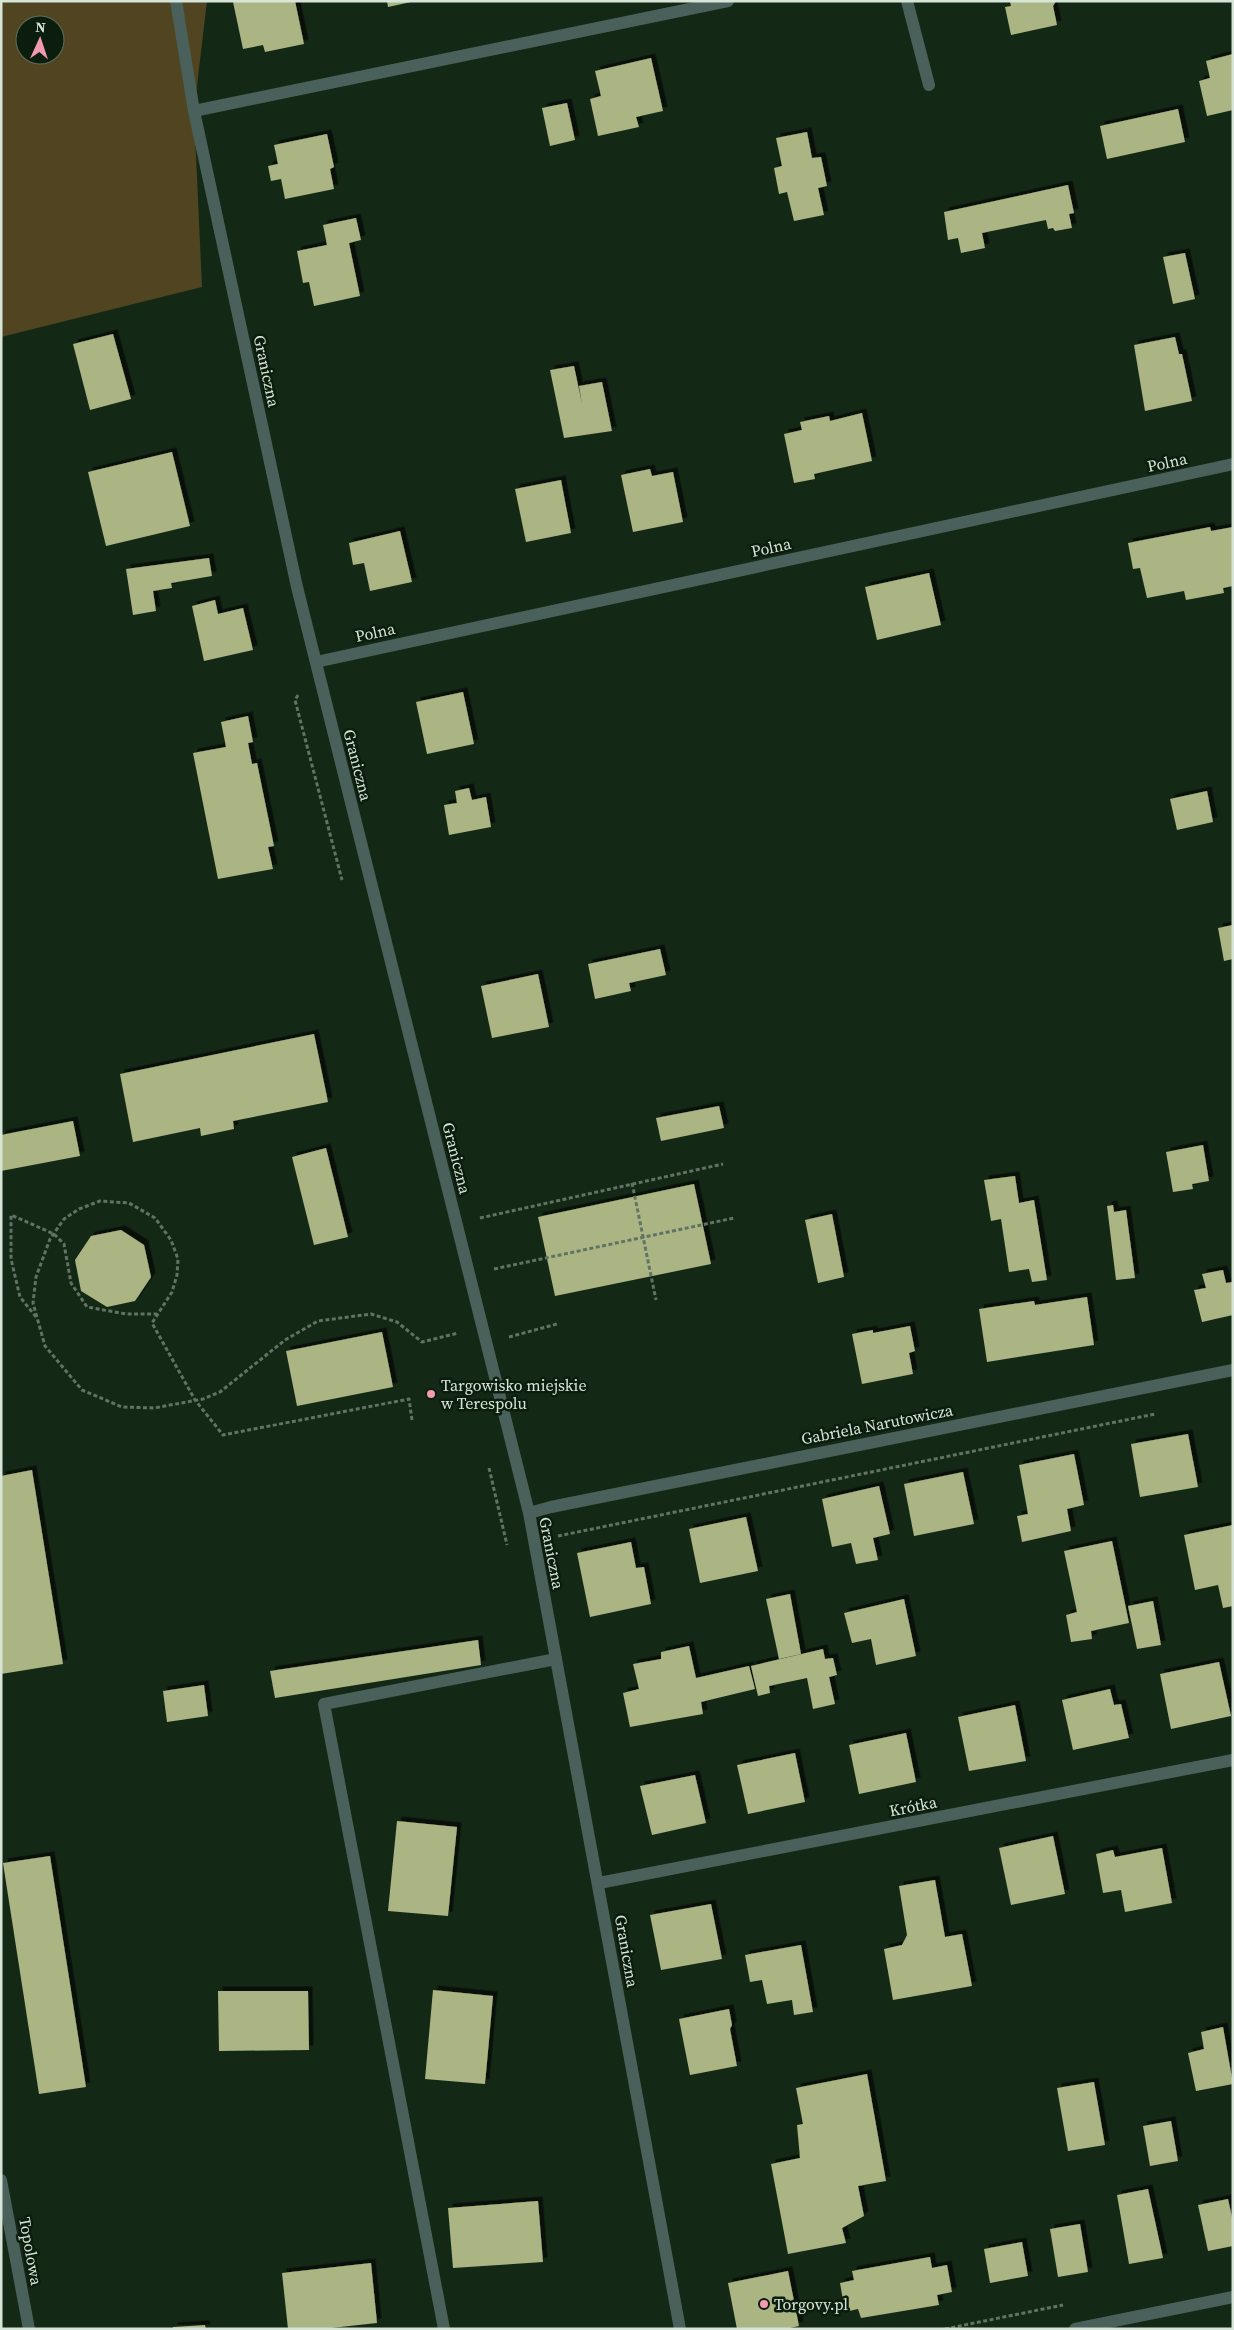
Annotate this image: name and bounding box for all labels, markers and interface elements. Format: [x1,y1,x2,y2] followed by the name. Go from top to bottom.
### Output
[15,15,65,65] north arrow
[35,17,46,37] text: N
[249,333,286,410] street label: Graniczna
[1145,447,1190,477] street label: Polna
[749,532,794,562] street label: Polna
[353,617,398,647] street label: Polna
[338,727,378,804] street label: Graniczna
[437,1120,477,1197] street label: Graniczna
[441,1374,587,1414] place label: Targowisko miejskie w Terespolu
[425,1388,437,1400] marker: Targowisko miejskie w Terespolu
[799,1398,956,1450] street label: Gabriela Narutowicza
[534,1515,570,1592] street label: Graniczna
[887,1790,939,1821] street label: Krótka
[610,1913,644,1990] street label: Graniczna
[14,2215,48,2288] street label: Topolowa
[774,2293,848,2315] place label: Torgovy.pl
[758,2298,770,2310] marker: Torgovy.pl

